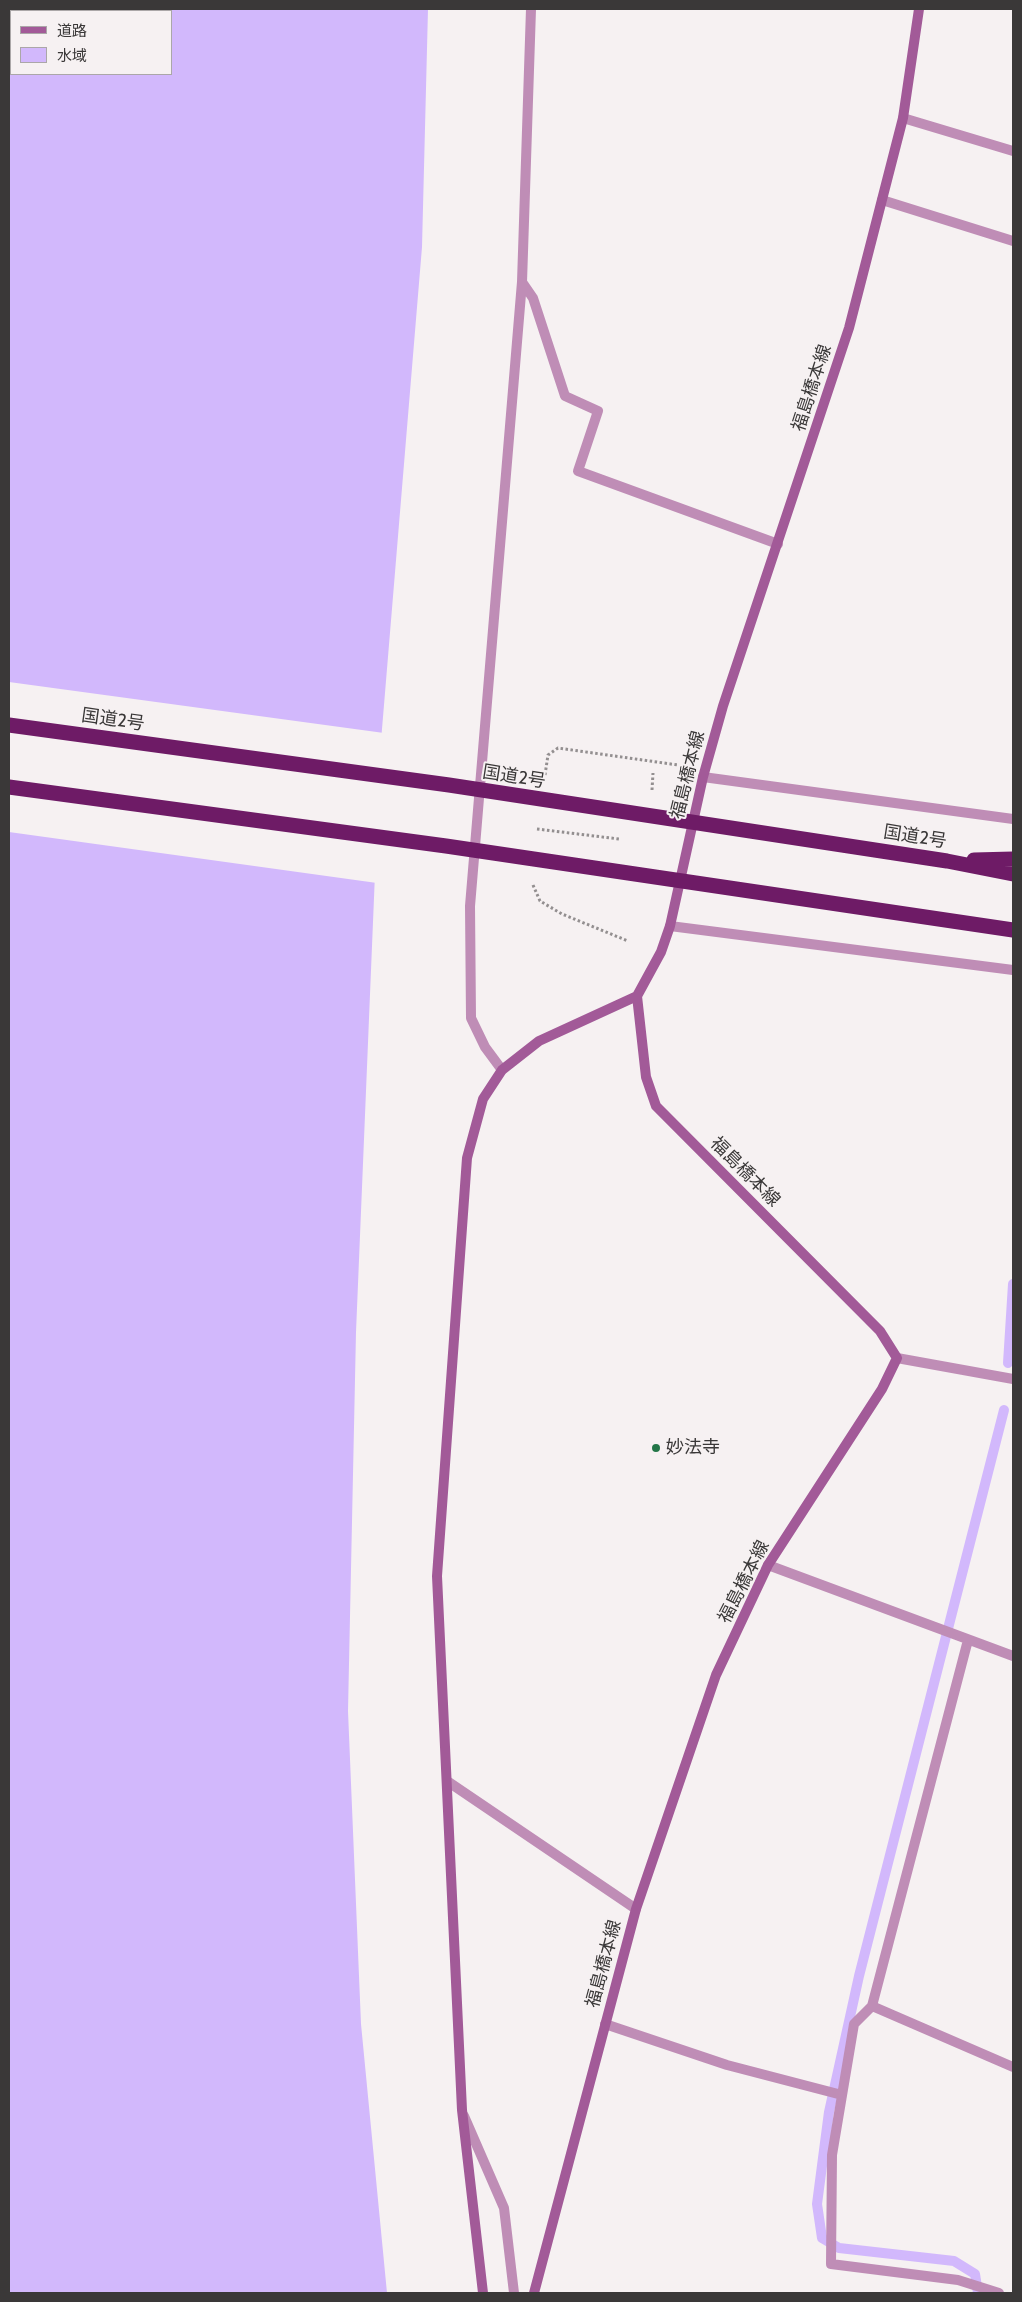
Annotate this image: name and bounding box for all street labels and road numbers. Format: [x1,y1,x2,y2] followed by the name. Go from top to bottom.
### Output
[788,342,836,434] street label: 福島橋本線
[80,705,146,735] street label: 国道2号
[667,729,709,821] street label: 福島橋本線
[481,761,547,793] street label: 国道2号
[882,821,948,853] street label: 国道2号
[706,1133,784,1211] street label: 福島橋本線
[714,1537,774,1627] street label: 福島橋本線
[582,1918,626,2010] street label: 福島橋本線

